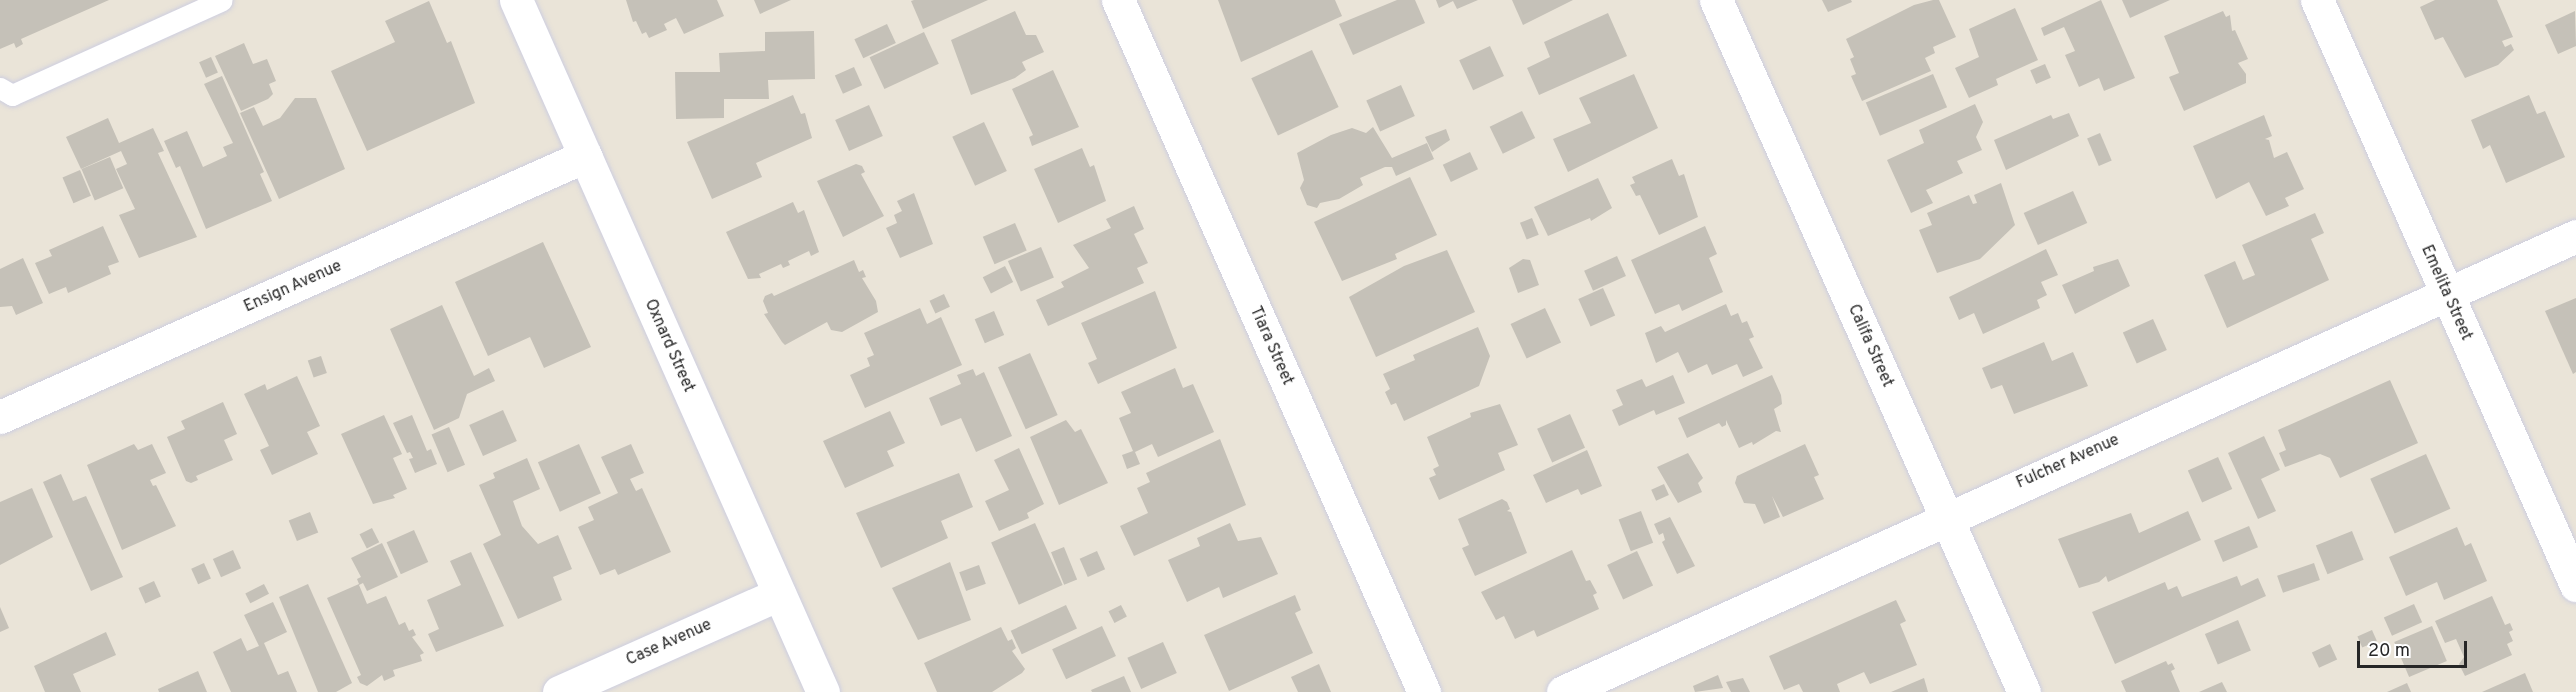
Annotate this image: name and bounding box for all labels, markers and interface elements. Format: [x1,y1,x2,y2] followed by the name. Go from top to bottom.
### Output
[2416,242,2476,344] street label: Emelita Street
[241,257,345,317] street label: Ensign Avenue
[640,296,698,396] street label: Oxnard Street
[1843,302,1897,390] street label: Califa Street
[1245,304,1297,388] street label: Tiara Street
[2013,431,2123,493] street label: Fulcher Avenue
[623,616,715,670] street label: Case Avenue
[2360,629,2470,667] scale bar
[2368,640,2410,663] text: 20 m

